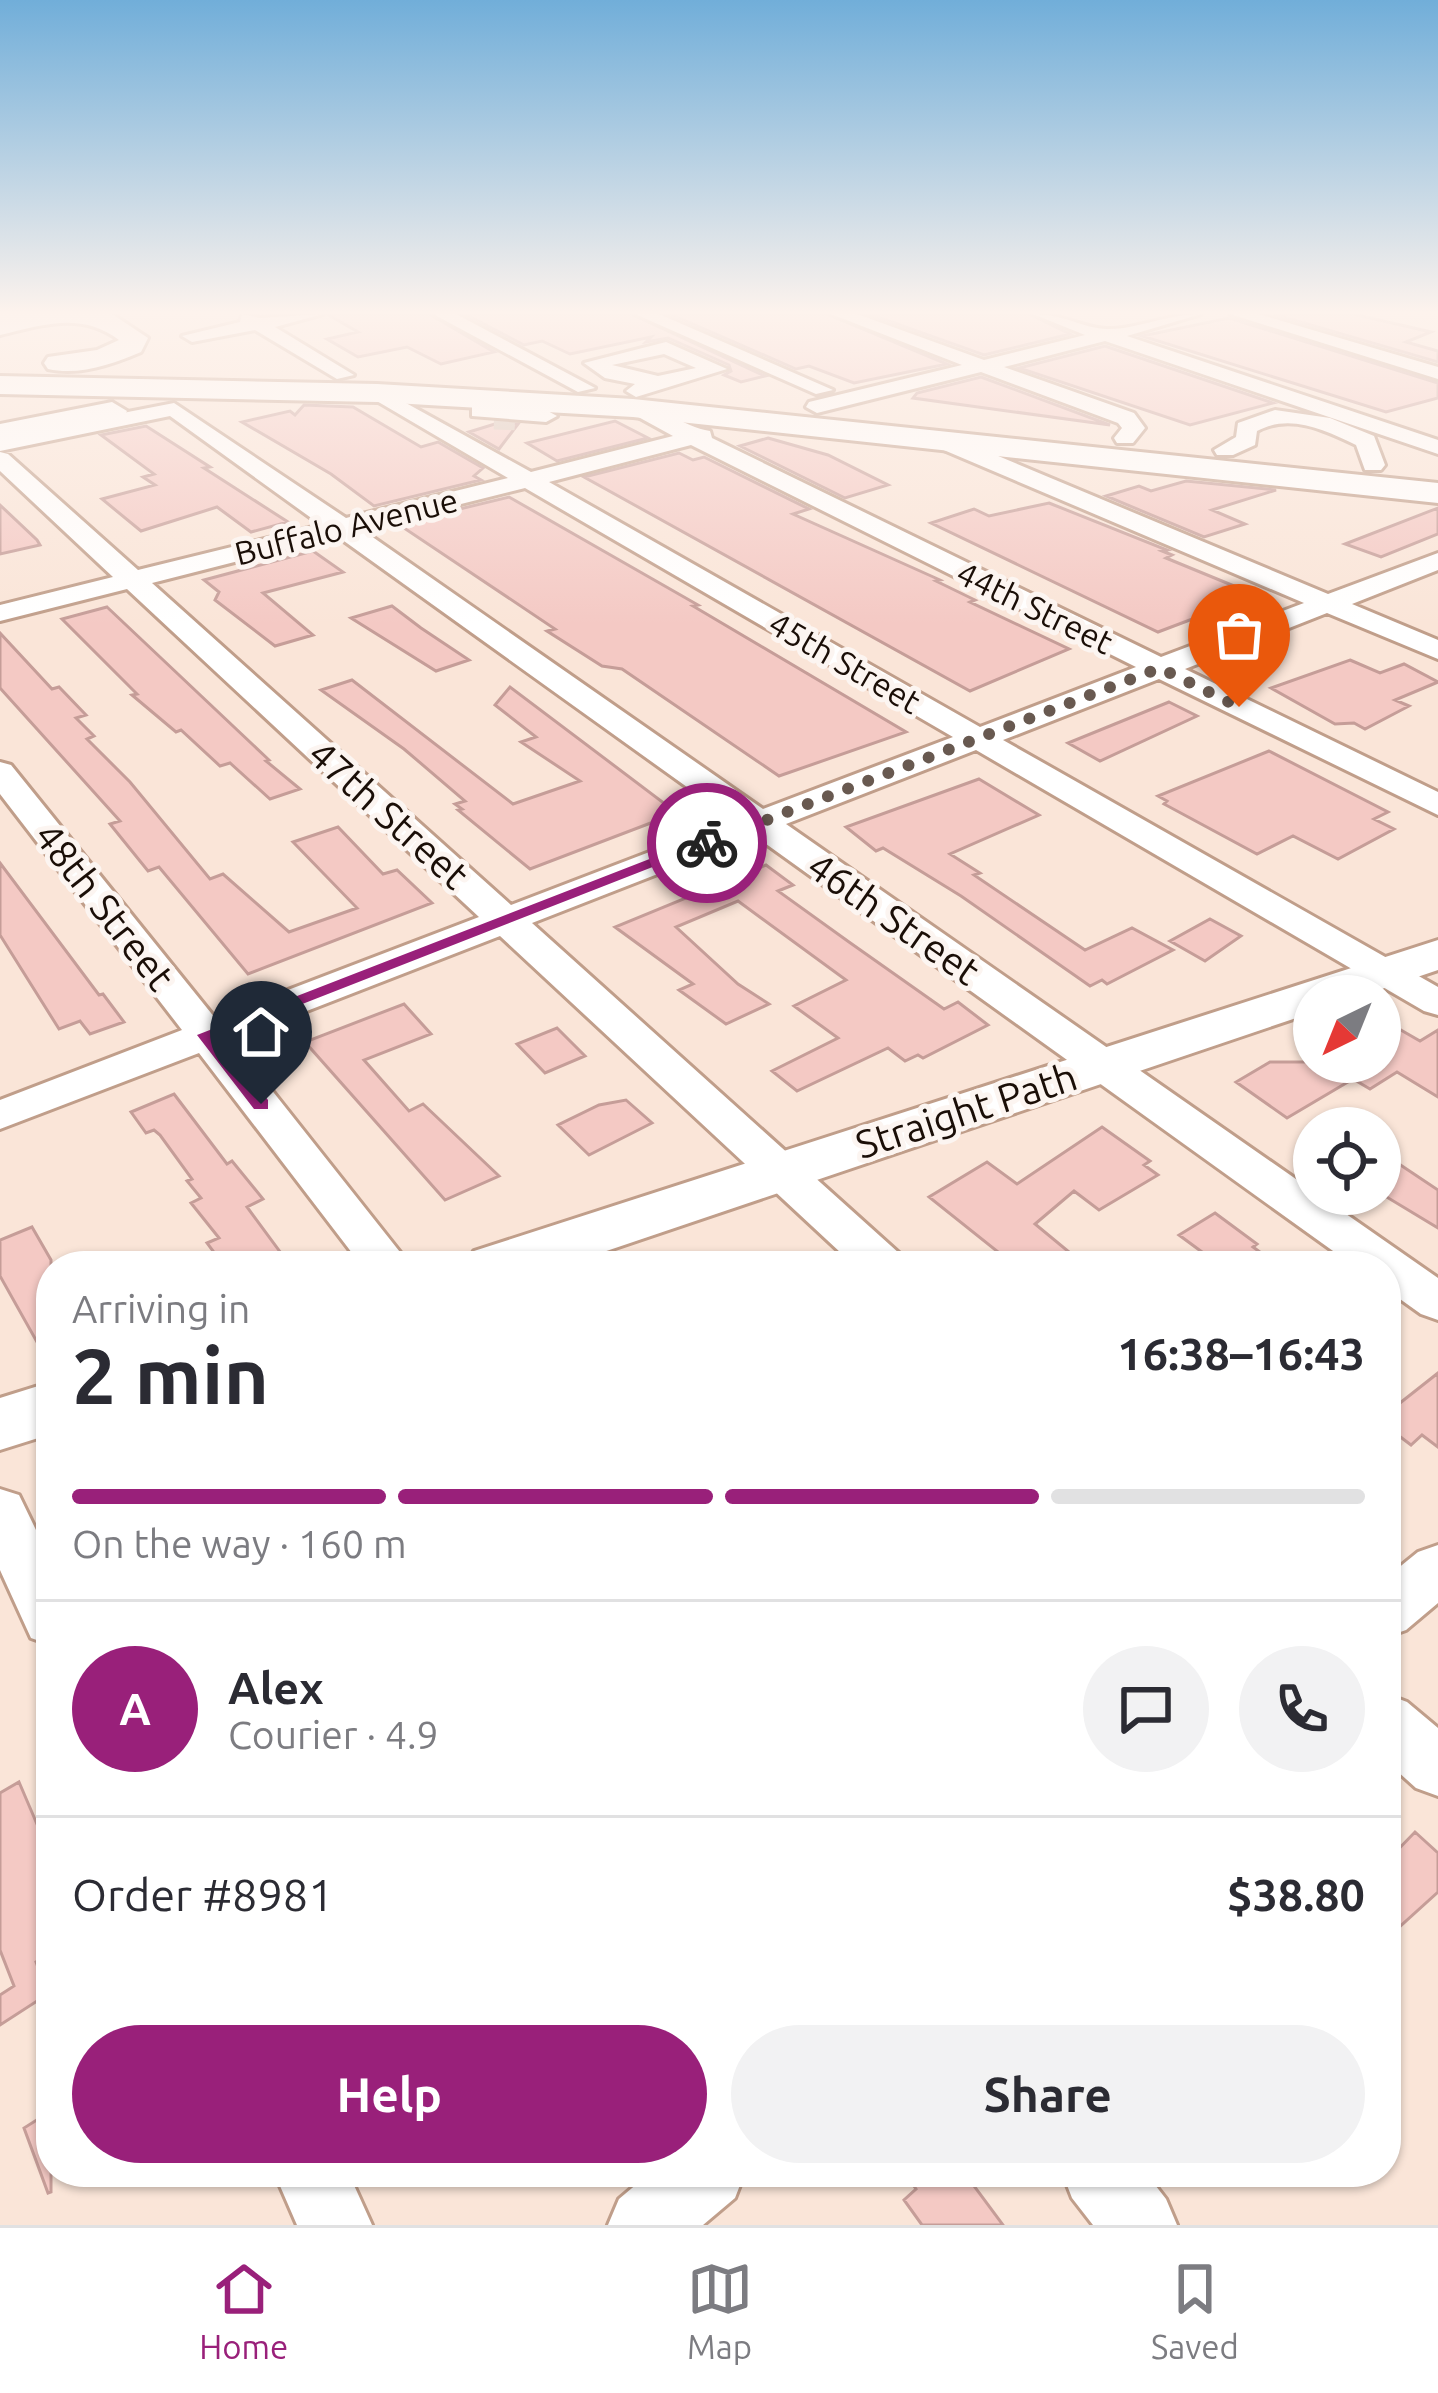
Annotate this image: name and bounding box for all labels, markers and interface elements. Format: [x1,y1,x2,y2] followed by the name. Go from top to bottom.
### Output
[231,480,461,572] street label: Buffalo Avenue
[951,553,1119,661] street label: 44th Street
[1188,584,1290,707] pin
[1206,602,1272,668] icon: bag
[763,604,927,720] street label: 45th Street
[301,731,477,897] street label: 47th Street
[647,783,767,903] courier
[674,810,740,876] icon: bike
[27,814,183,998] street label: 48th Street
[800,843,988,993] street label: 46th Street
[1293,975,1401,1083] north arrow
[1293,975,1401,1215] map controls
[210,981,312,1104] pin
[228,999,294,1065] icon: home
[850,1054,1082,1166] street label: Straight Path
[1293,1107,1401,1215] button: locate
[72,1287,250,1330] text: Arriving in
[1117,1328,1365,1379] text: 16:38–16:43
[72,1331,269,1419] text: 2 min
[72,1522,407,1565] text: On the way · 160 m
[1083,1646,1209,1772] button: chat
[1239,1646,1365,1772] button: phone
[228,1662,324,1713] text: Alex
[119,1683,151,1734] text: A
[228,1713,439,1756] text: Courier · 4.9
[72,1869,334,1920] text: Order #8981
[1227,1869,1365,1920] text: $38.80
[72,2025,707,2163] button: Help
[731,2025,1365,2163] button: Share
[199,2256,288,2365] tab: Home
[687,2256,753,2365] tab: Map
[1151,2256,1239,2365] tab: Saved

